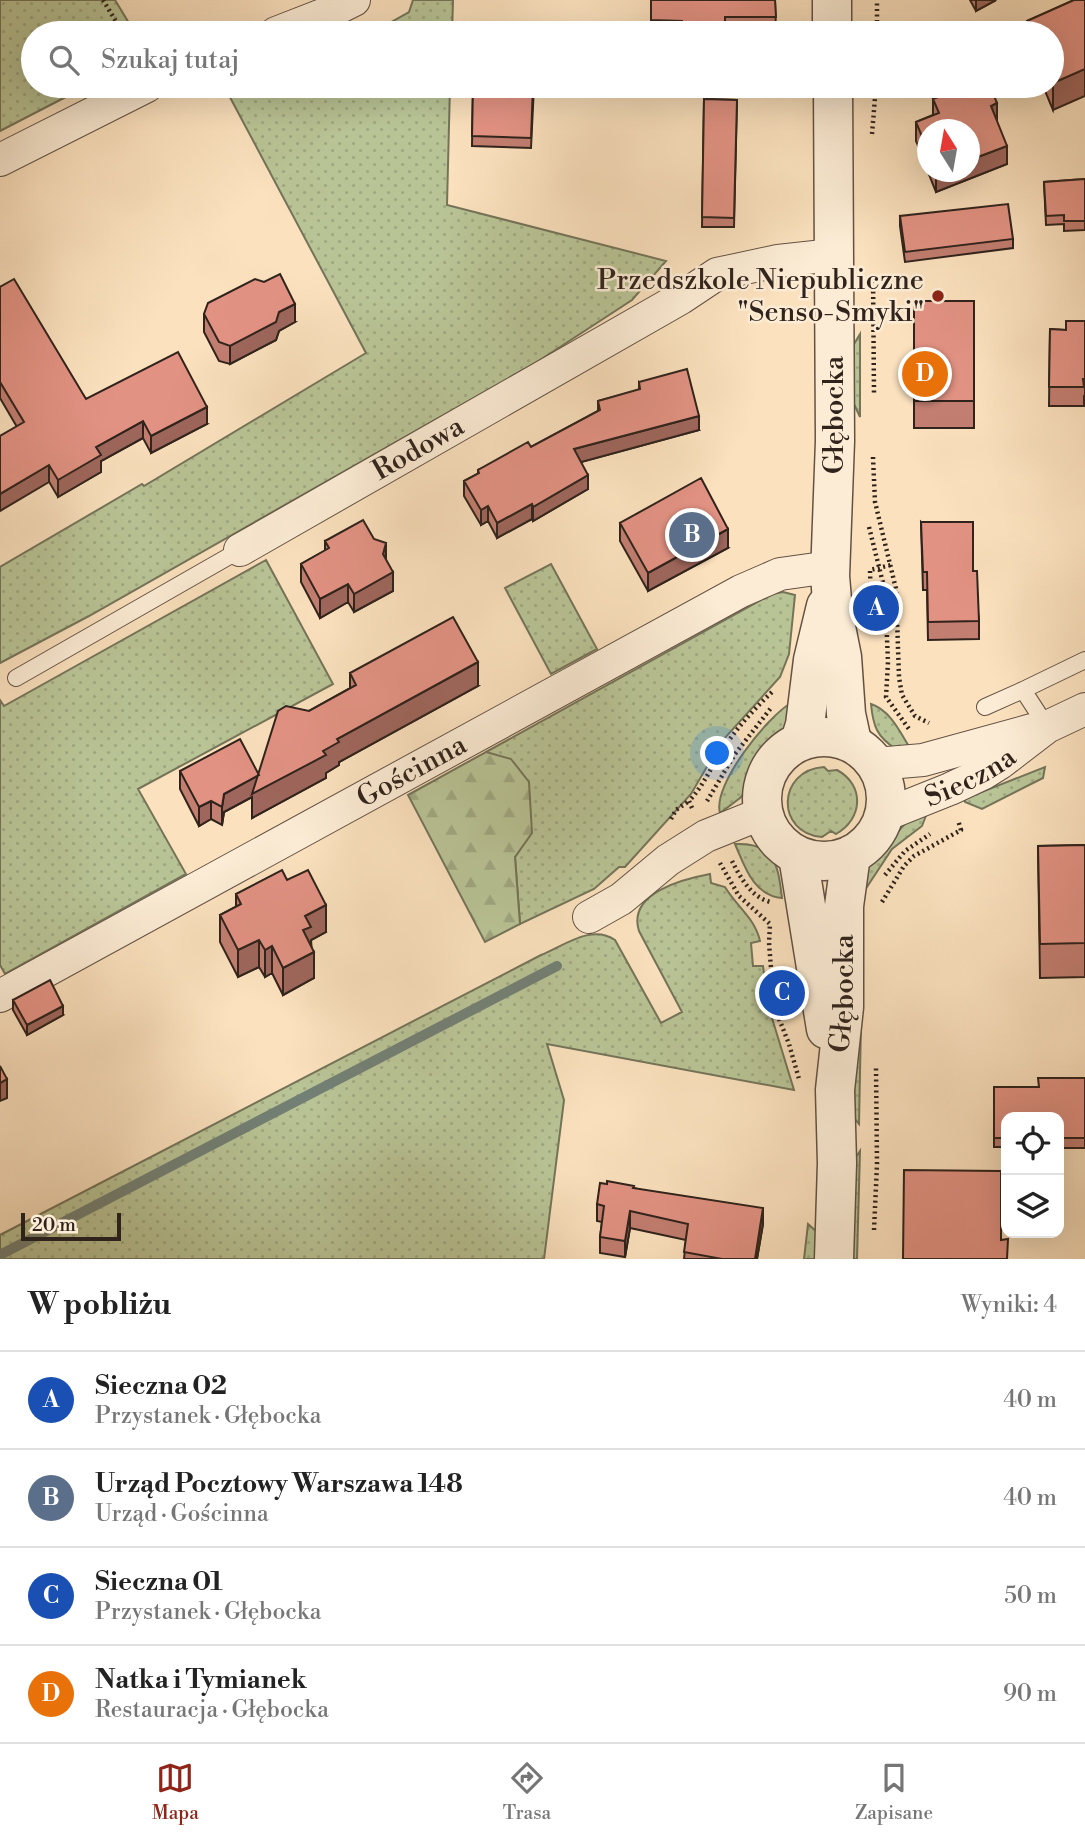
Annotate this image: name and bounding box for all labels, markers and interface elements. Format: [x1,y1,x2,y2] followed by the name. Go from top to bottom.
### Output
[21,21,1064,98] search box
[45,41,83,79] icon: search
[101,44,240,76] text: Szukaj tutaj
[917,119,980,182] north arrow
[597,263,924,330] place label: Przedszkole Niepubliczne "Senso-Smyki"
[930,288,946,304] marker: Przedszkole Niepubliczne "Senso-Smyki"
[902,348,948,400] pin: D
[817,355,852,474] street label: Głębocka
[366,408,471,488] street label: Rodowa
[669,509,715,561] pin: B
[853,582,899,634] pin: A
[351,727,473,815] street label: Gościnna
[700,736,734,770] your location
[919,739,1024,815] street label: Sieczna
[822,933,862,1054] street label: Głębocka
[759,967,805,1019] pin: C
[1001,1112,1064,1238] map controls
[1001,1112,1064,1175] button: locate
[1001,1175,1064,1238] button: layers
[21,1210,121,1242] scale bar
[32,1213,76,1237] text: 20 m
[28,1286,171,1324] text: W pobliżu
[961,1291,1057,1319] text: Wyniki: 4
[95,1370,227,1402] text: Sieczna 02
[43,1386,59,1414] text: A
[1003,1386,1057,1414] text: 40 m
[95,1402,321,1430] text: Przystanek · Głębocka
[95,1468,463,1500] text: Urząd Pocztowy Warszawa 148
[42,1484,60,1512] text: B
[1003,1484,1057,1512] text: 40 m
[95,1500,269,1528] text: Urząd · Gościnna
[95,1566,223,1598] text: Sieczna 01
[43,1582,59,1610] text: C
[1004,1582,1057,1610] text: 50 m
[95,1598,321,1626] text: Przystanek · Głębocka
[95,1664,307,1696] text: Natka i Tymianek
[42,1680,60,1708] text: D
[1003,1680,1057,1708] text: 90 m
[95,1696,329,1724] text: Restauracja · Głębocka
[152,1759,199,1825] tab: Mapa
[503,1759,551,1825] tab: Trasa
[855,1759,933,1825] tab: Zapisane

